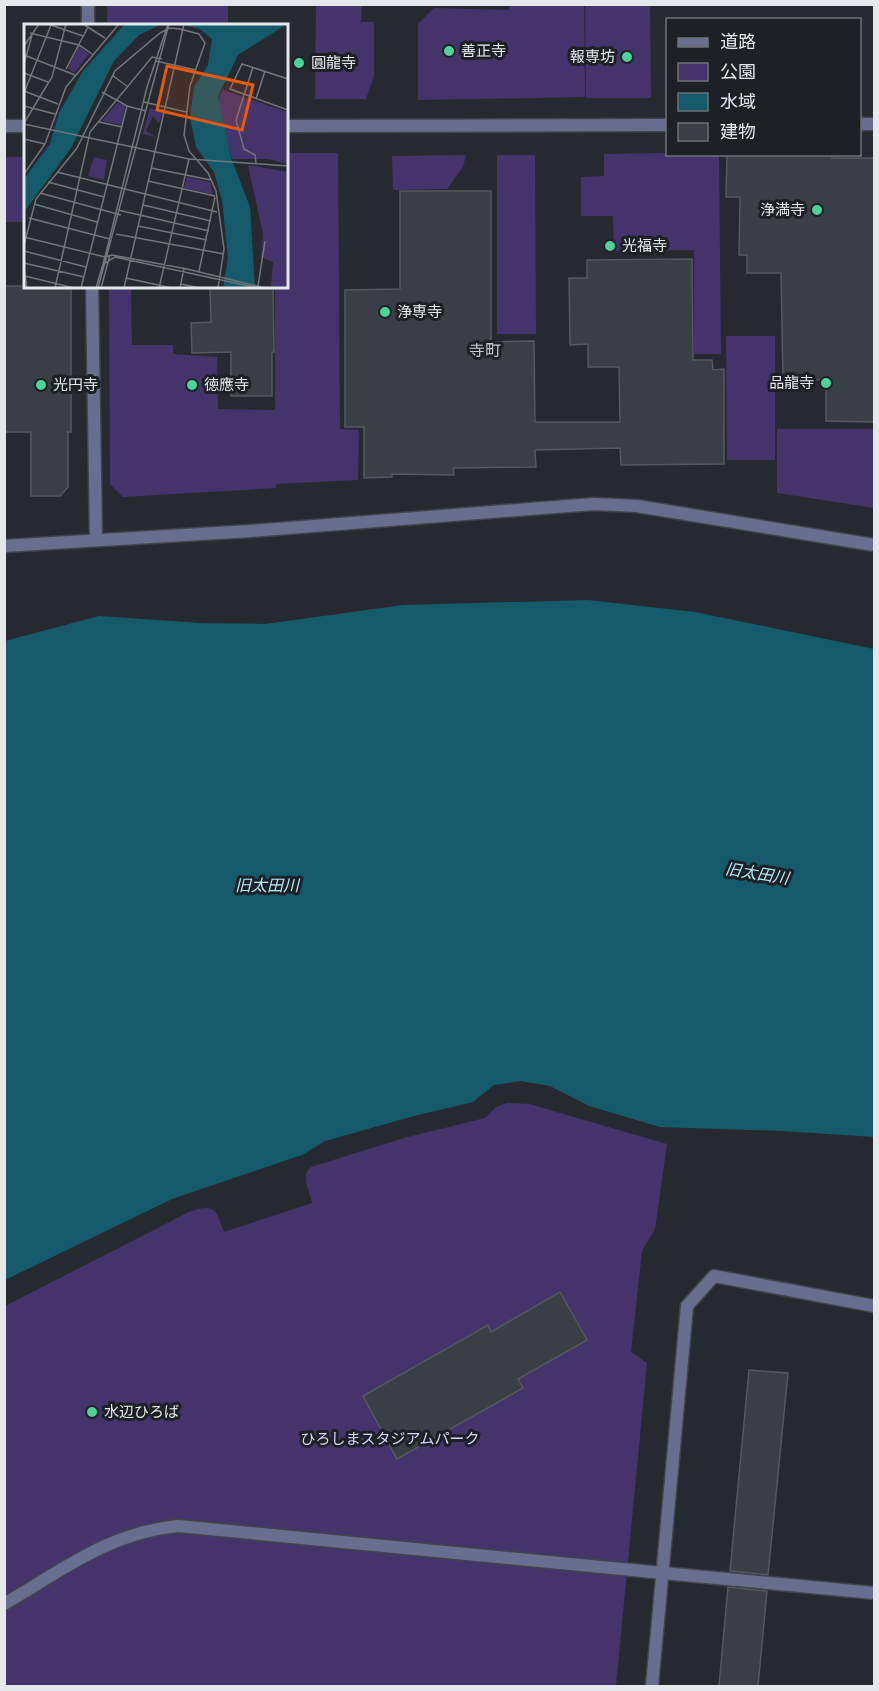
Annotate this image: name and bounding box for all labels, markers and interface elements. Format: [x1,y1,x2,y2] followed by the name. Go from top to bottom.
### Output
[666,18,861,156] legend
[24,24,288,288] inset map
[720,30,756,55] text: 道路
[461,41,506,62] place label: 善正寺
[442,44,456,58] marker: 善正寺
[570,47,615,68] place label: 報専坊
[620,50,634,64] marker: 報専坊
[311,53,356,74] place label: 圓龍寺
[292,56,306,70] marker: 圓龍寺
[720,60,756,85] text: 公園
[720,90,756,115] text: 水域
[720,120,756,145] text: 建物
[760,200,805,221] place label: 浄満寺
[810,203,824,217] marker: 浄満寺
[622,236,667,257] place label: 光福寺
[603,239,617,253] marker: 光福寺
[397,302,442,323] place label: 浄専寺
[378,305,392,319] marker: 浄専寺
[469,340,501,362] district label: 寺町
[769,373,814,394] place label: 品龍寺
[53,375,98,396] place label: 光円寺
[204,375,249,396] place label: 徳應寺
[819,376,833,390] marker: 品龍寺
[34,378,48,392] marker: 光円寺
[185,378,199,392] marker: 徳應寺
[724,858,792,890] water label: 旧太田川
[235,875,301,897] water label: 旧太田川
[104,1402,179,1423] place label: 水辺ひろば
[85,1405,99,1419] marker: 水辺ひろば
[301,1429,479,1450] park label: ひろしまスタジアムパーク

